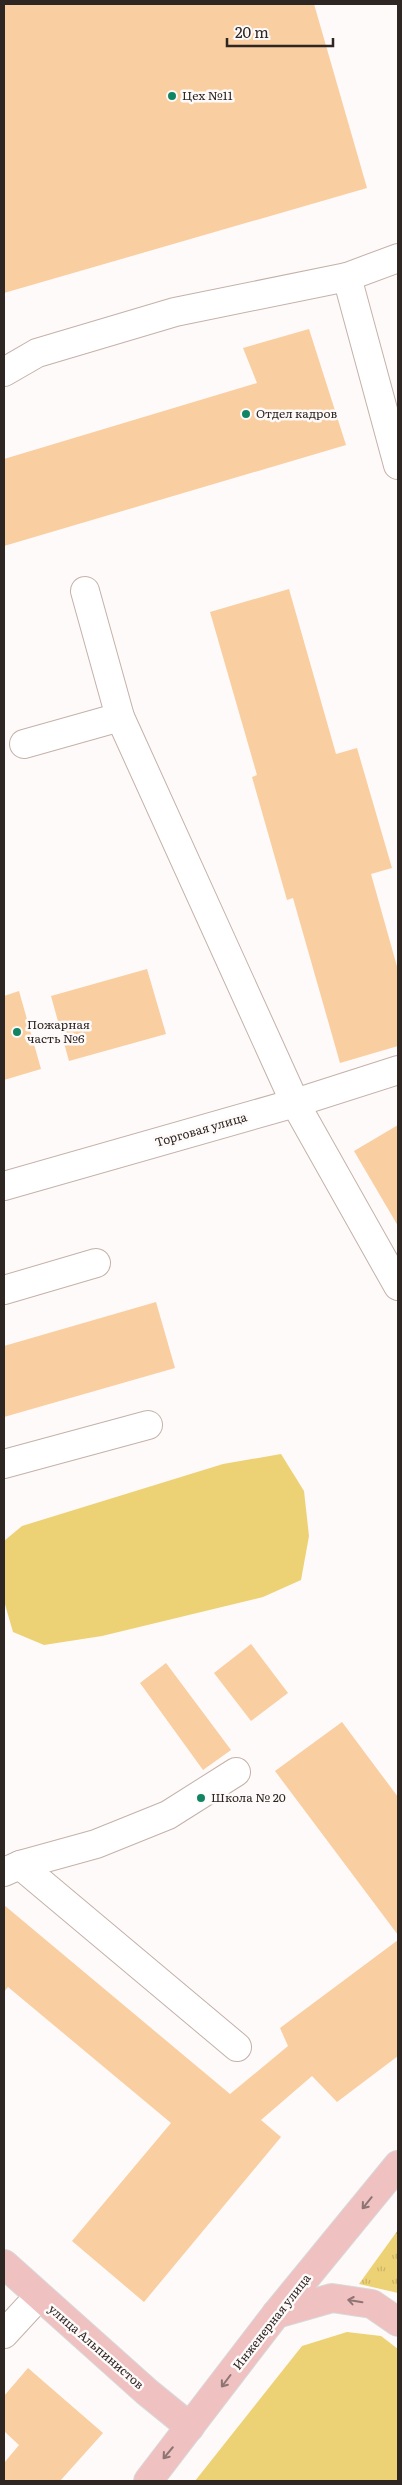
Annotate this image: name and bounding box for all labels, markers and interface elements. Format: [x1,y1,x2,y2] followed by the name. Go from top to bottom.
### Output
[227,15,333,47] scale bar
[235,20,269,43] text: 20 m
[182,86,233,104] place label: Цех №11
[166,90,178,102] marker: Цех №11
[256,404,338,422] place label: Отдел кадров
[240,408,252,420] marker: Отдел кадров
[27,1015,90,1047] place label: Пожарная часть №6
[11,1026,23,1038] marker: Пожарная часть №6
[153,1107,249,1151] street label: Торговая улица
[211,1788,286,1806] place label: Школа № 20
[195,1792,207,1804] marker: Школа № 20
[362,2196,373,2209] one-way arrow
[228,2269,315,2373] street label: Инженерная улица
[348,2296,364,2306] one-way arrow
[45,2300,149,2393] street label: улица Альпинистов
[220,2374,231,2387] one-way arrow
[163,2447,174,2460] one-way arrow

